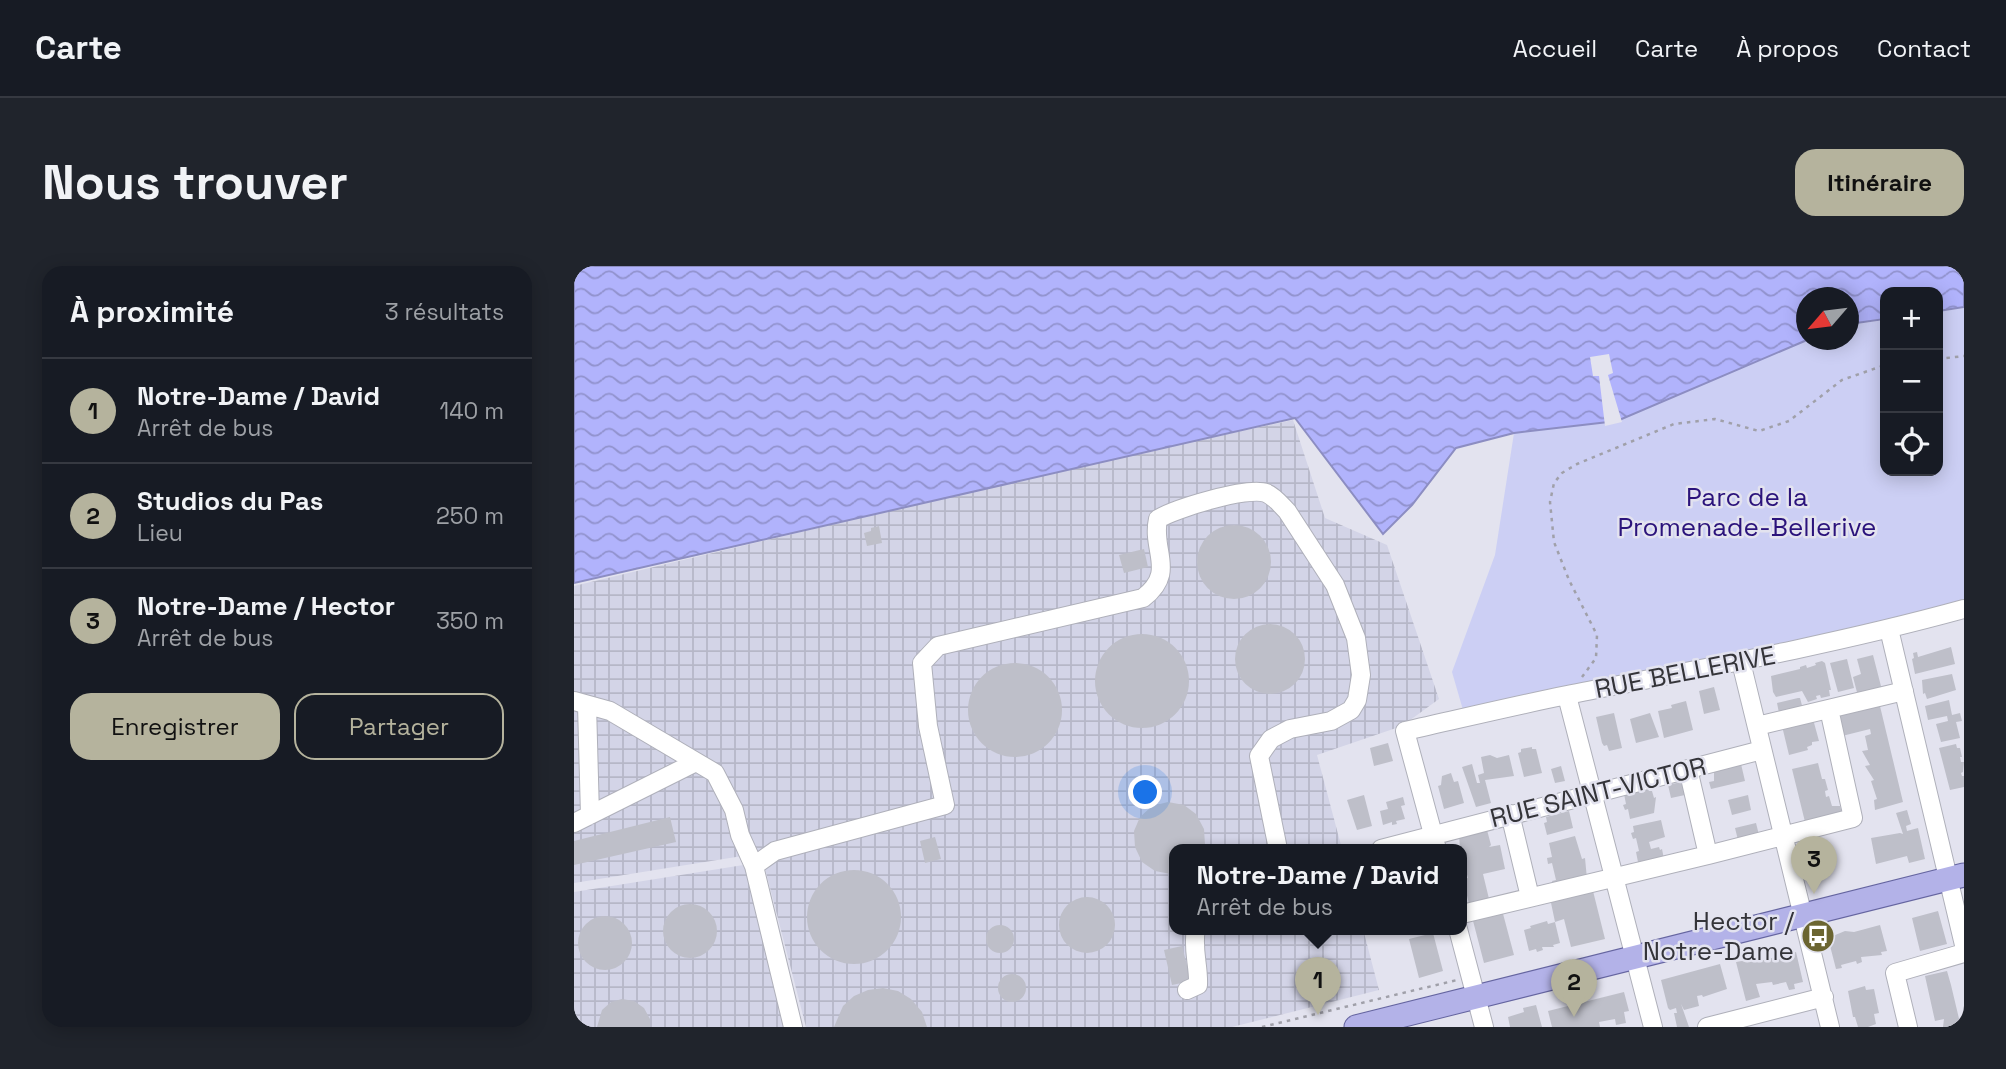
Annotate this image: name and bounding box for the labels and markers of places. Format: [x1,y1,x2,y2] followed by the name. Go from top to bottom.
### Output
[1791,836,1837,894] pin: 3
[1643,904,1794,968] place label: Hector / Notre-Dame
[1799,917,1837,955] bus stop icon: Hector / Notre-Dame
[1295,957,1341,1015] pin: 1
[1551,959,1597,1017] pin: 2

